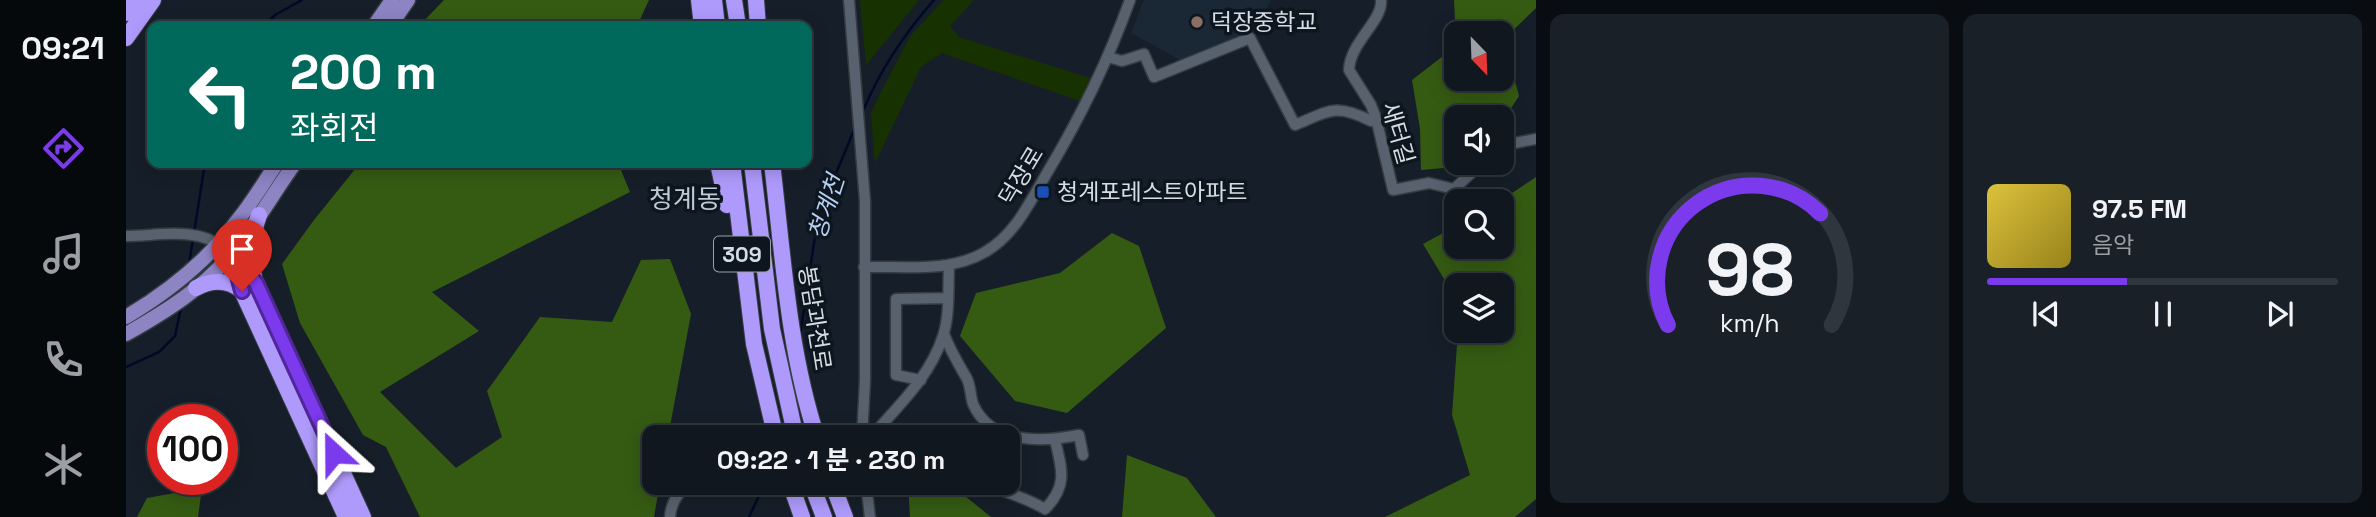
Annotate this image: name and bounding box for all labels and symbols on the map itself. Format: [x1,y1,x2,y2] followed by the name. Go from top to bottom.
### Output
[1211,7,1317,37] place label: 덕장중학교
[1189,14,1205,30] marker: 덕장중학교
[1444,21,1514,91] north arrow
[1375,98,1421,168] street label: 새터길
[992,141,1050,211] street label: 덕장로
[801,168,852,243] water label: 청계천
[1057,177,1247,207] place label: 청계포레스트아파트
[649,182,721,216] district label: 청계동
[1035,184,1051,200] marker: 청계포레스트아파트
[212,219,272,291] pin
[714,236,770,272] road number: 309
[792,263,838,373] street label: 봉담과천로
[147,404,238,495] speed limit sign: 100
[297,416,371,490] position arrow

